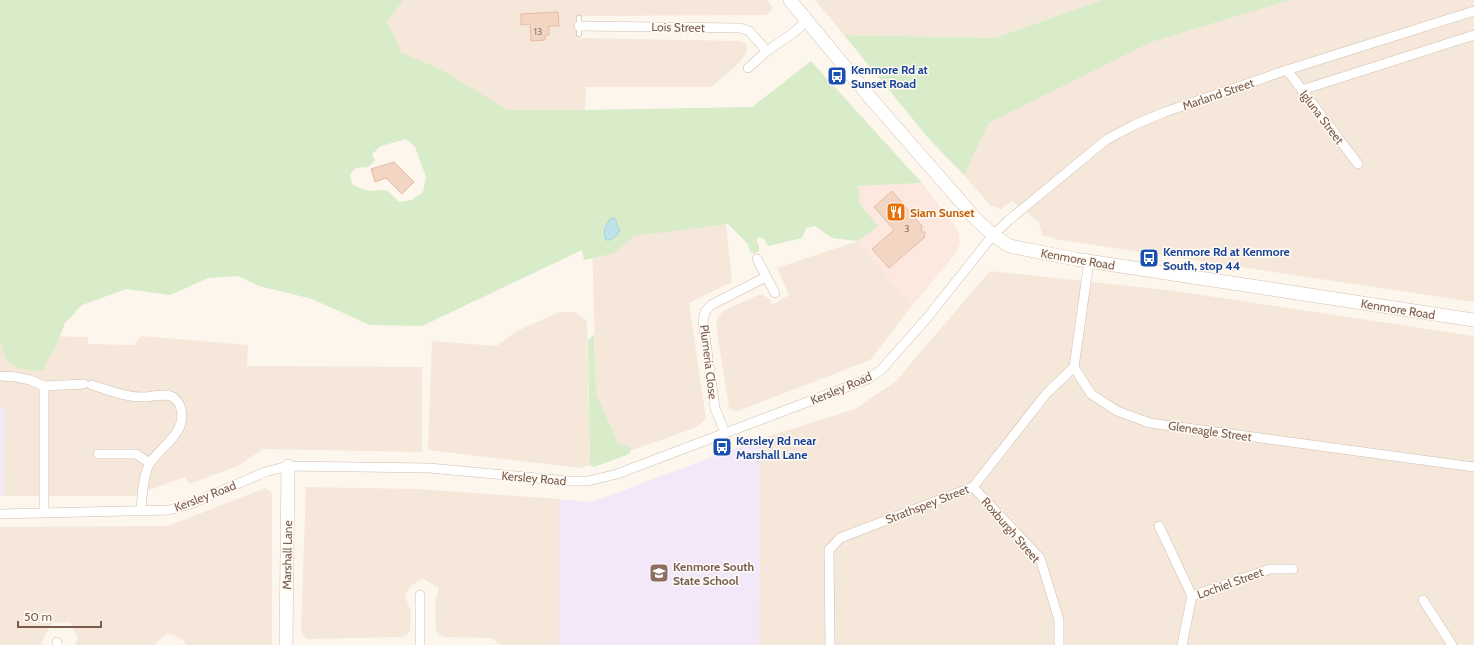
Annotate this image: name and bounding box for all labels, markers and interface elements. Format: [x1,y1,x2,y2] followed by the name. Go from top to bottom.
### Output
[651,19,705,35] street label: Lois Street
[534,25,542,38] house number: 13
[851,62,928,91] place label: Kenmore Rd at Sunset Road
[826,65,848,87] bus stop icon: Kenmore Rd at Sunset Road
[1180,75,1256,113] street label: Marland Street
[1297,87,1347,147] street label: Igluna Street
[885,201,907,223] restaurant icon: Siam Sunset
[910,205,974,220] place label: Siam Sunset
[904,222,910,235] house number: 3
[1163,244,1290,273] place label: Kenmore Rd at Kenmore South, stop 44
[1040,245,1116,273] street label: Kenmore Road
[1138,247,1160,269] bus stop icon: Kenmore Rd at Kenmore South, stop 44
[1360,296,1436,322] street label: Kenmore Road
[697,324,721,400] street label: Plumeria Close
[808,368,874,408] street label: Kersley Road
[1167,418,1253,444] street label: Gleneagle Street
[736,433,816,462] place label: Kersley Rd near Marshall Lane
[711,436,733,458] bus stop icon: Kersley Rd near Marshall Lane
[501,468,567,488] street label: Kersley Road
[172,477,238,515] street label: Kersley Road
[883,481,971,527] street label: Strathspey Street
[979,494,1043,566] street label: Roxburgh Street
[279,520,295,590] street label: Marshall Lane
[673,559,754,588] place label: Kenmore South State School
[648,562,670,584] school or university icon: Kenmore South State School
[1195,564,1265,602] street label: Lochiel Street
[18,603,101,629] scale bar
[24,609,52,624] text: 50 m

